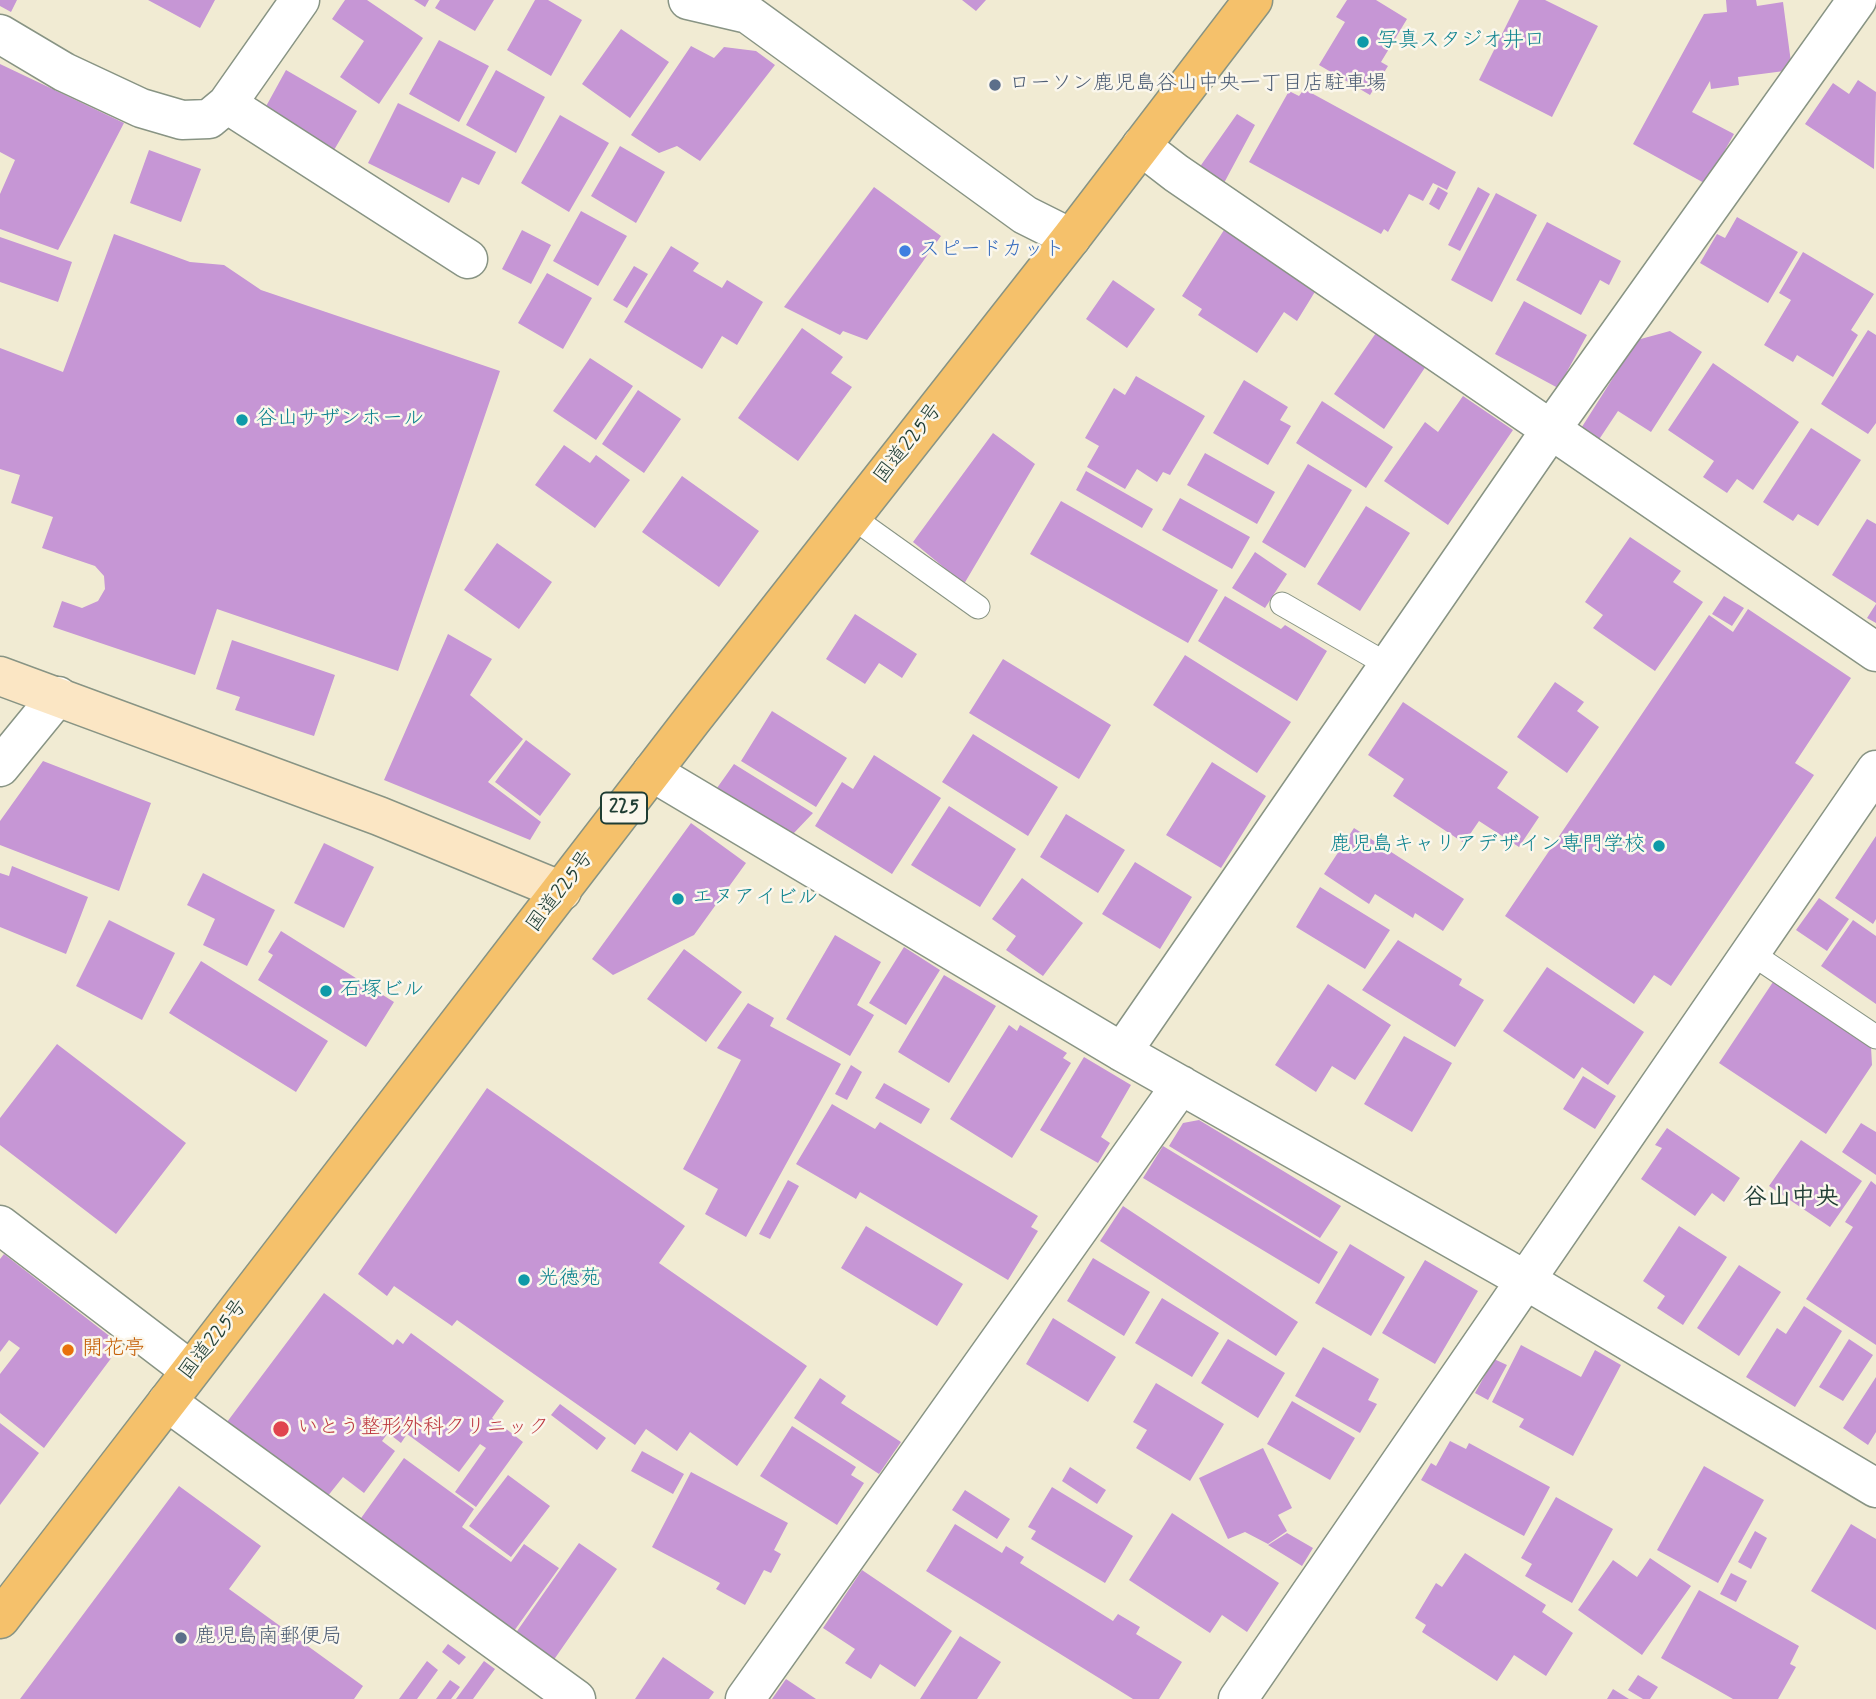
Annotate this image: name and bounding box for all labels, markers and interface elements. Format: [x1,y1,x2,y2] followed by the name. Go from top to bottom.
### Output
[1377,29,1545,55] place label: 写真スタジオ井口
[1355,34,1371,50] marker: 写真スタジオ井口
[1009,72,1387,98] place label: ローソン鹿児島谷山中央一丁目店駐車場
[987,77,1003,93] marker: ローソン鹿児島谷山中央一丁目店駐車場
[919,238,1065,264] place label: スピードカット
[897,243,913,259] marker: スピードカット
[870,398,948,490] street label: 国道225号
[256,407,424,433] place label: 谷山サザンホール
[234,412,250,428] marker: 谷山サザンホール
[601,792,647,824] road number: 225
[1330,833,1645,859] place label: 鹿児島キャリアデザイン専門学校
[1651,838,1667,854] marker: 鹿児島キャリアデザイン専門学校
[522,846,600,938] street label: 国道225号
[692,886,818,912] place label: エヌアイビル
[670,891,686,907] marker: エヌアイビル
[340,978,424,1004] place label: 石塚ビル
[318,983,334,999] marker: 石塚ビル
[1743,1185,1839,1213] district label: 谷山中央
[538,1267,601,1293] place label: 光徳苑
[516,1272,532,1288] marker: 光徳苑
[175,1294,253,1386] street label: 国道225号
[82,1337,145,1363] place label: 開花亭
[60,1342,76,1358] marker: 開花亭
[297,1416,549,1442] place label: いとう整形外科クリニック
[271,1419,291,1439] marker: いとう整形外科クリニック
[195,1625,342,1651] place label: 鹿児島南郵便局
[173,1630,189,1646] marker: 鹿児島南郵便局

